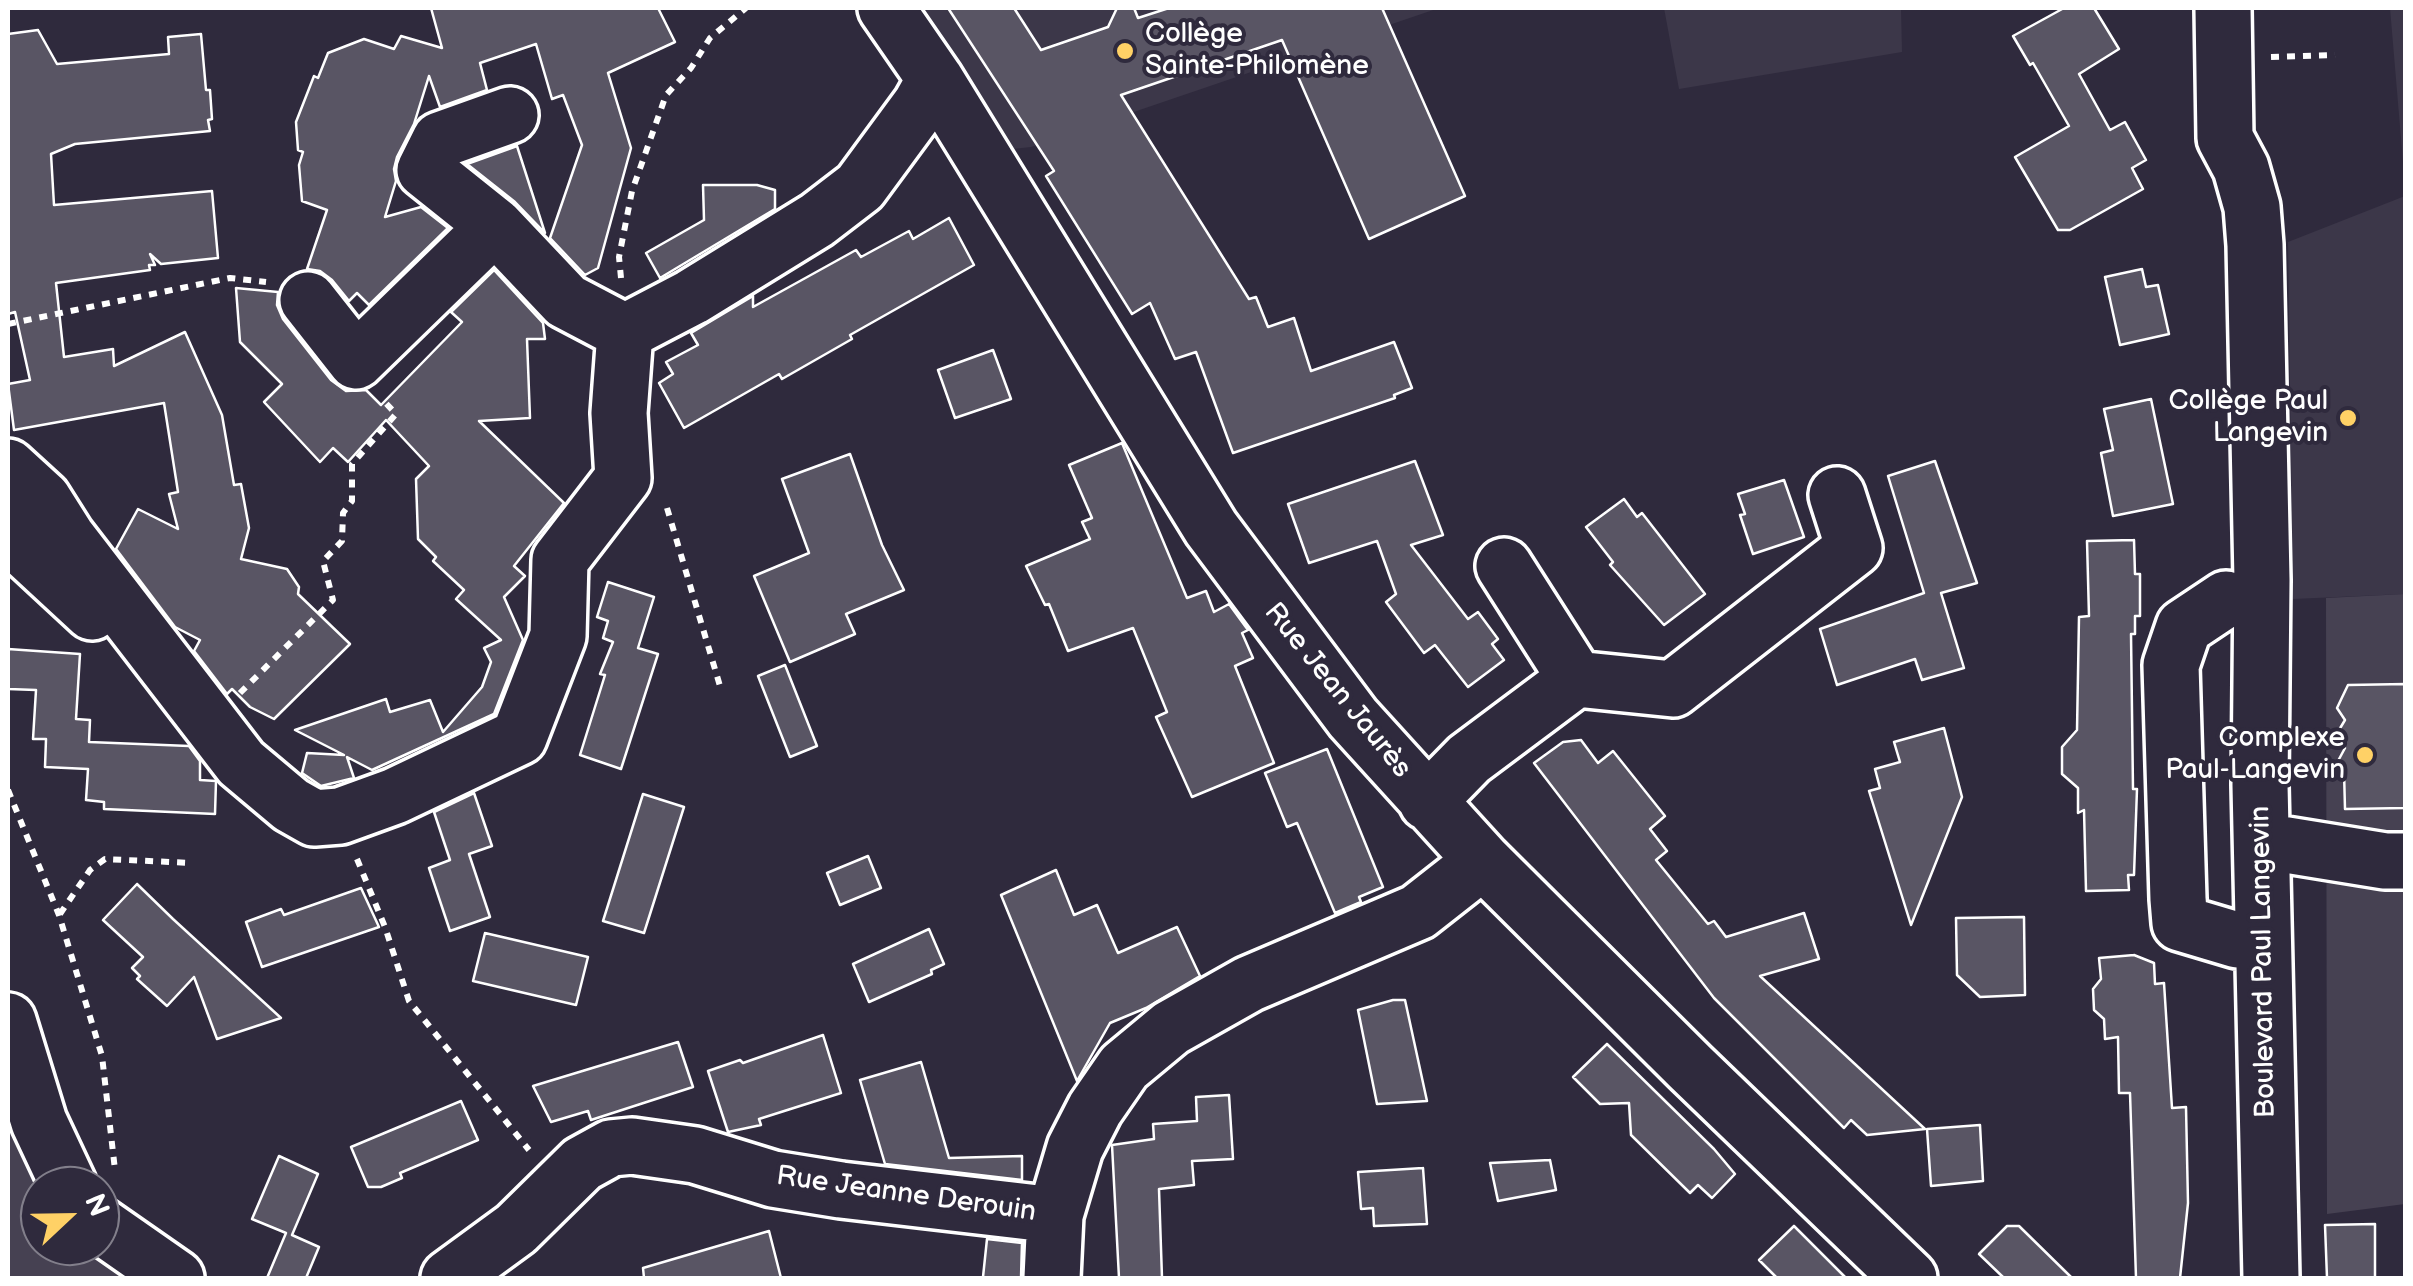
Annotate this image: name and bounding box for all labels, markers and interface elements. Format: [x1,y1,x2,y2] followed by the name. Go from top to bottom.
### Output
[1145,18,1369,84] place label: Collège Sainte-Philomène
[1114,40,1136,62] marker: Collège Sainte-Philomène
[2168,385,2328,451] place label: Collège Paul Langevin
[2337,407,2359,429] marker: Collège Paul Langevin
[1256,597,1418,785] street label: Rue Jean Jaurès
[2165,722,2345,788] place label: Complexe Paul-Langevin
[2354,744,2376,766] marker: Complexe Paul-Langevin
[2244,806,2284,1118] street label: Boulevard Paul Langevin
[774,1160,1038,1230] street label: Rue Jeanne Derouin
[20,1166,120,1266] north arrow
[77,1189,116,1221] text: N

